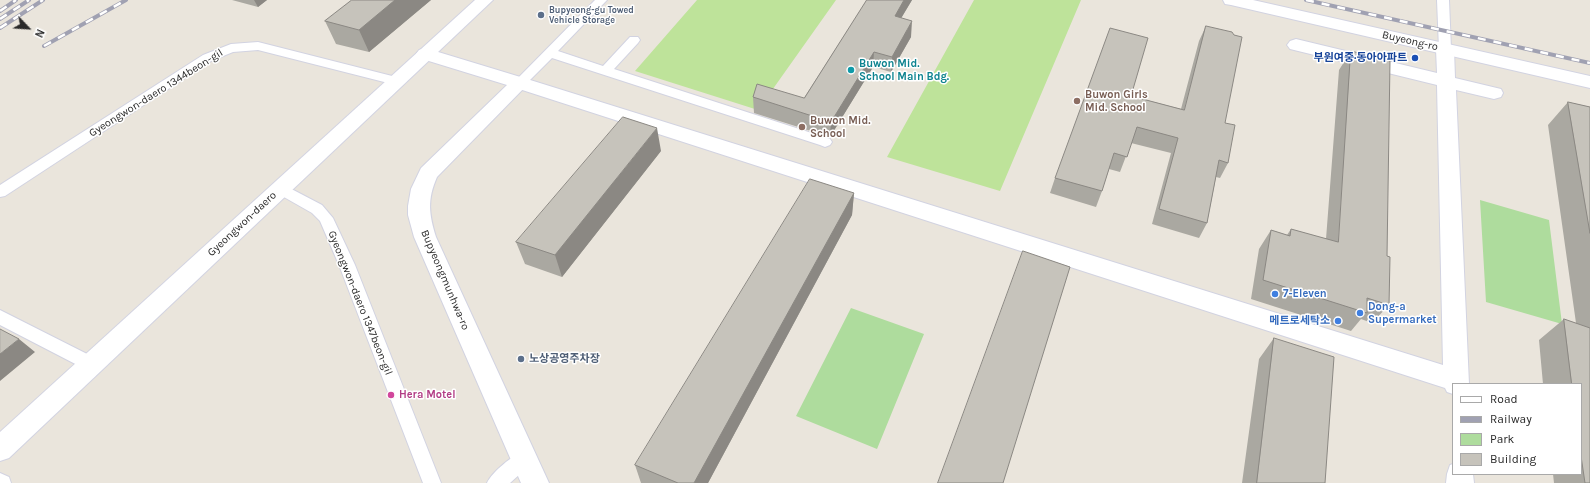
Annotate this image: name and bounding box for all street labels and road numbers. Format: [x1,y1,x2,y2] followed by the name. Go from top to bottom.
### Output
[1381,28,1439,54] street label: Buyeong-ro
[87,46,225,140] street label: Gyeongwon-daero 1344beon-gil
[205,189,279,259] street label: Gyeongwon-daero
[418,228,472,332] street label: Bupyeongmunhwa-ro
[325,229,395,377] street label: Gyeongwon-daero 1347beon-gil

